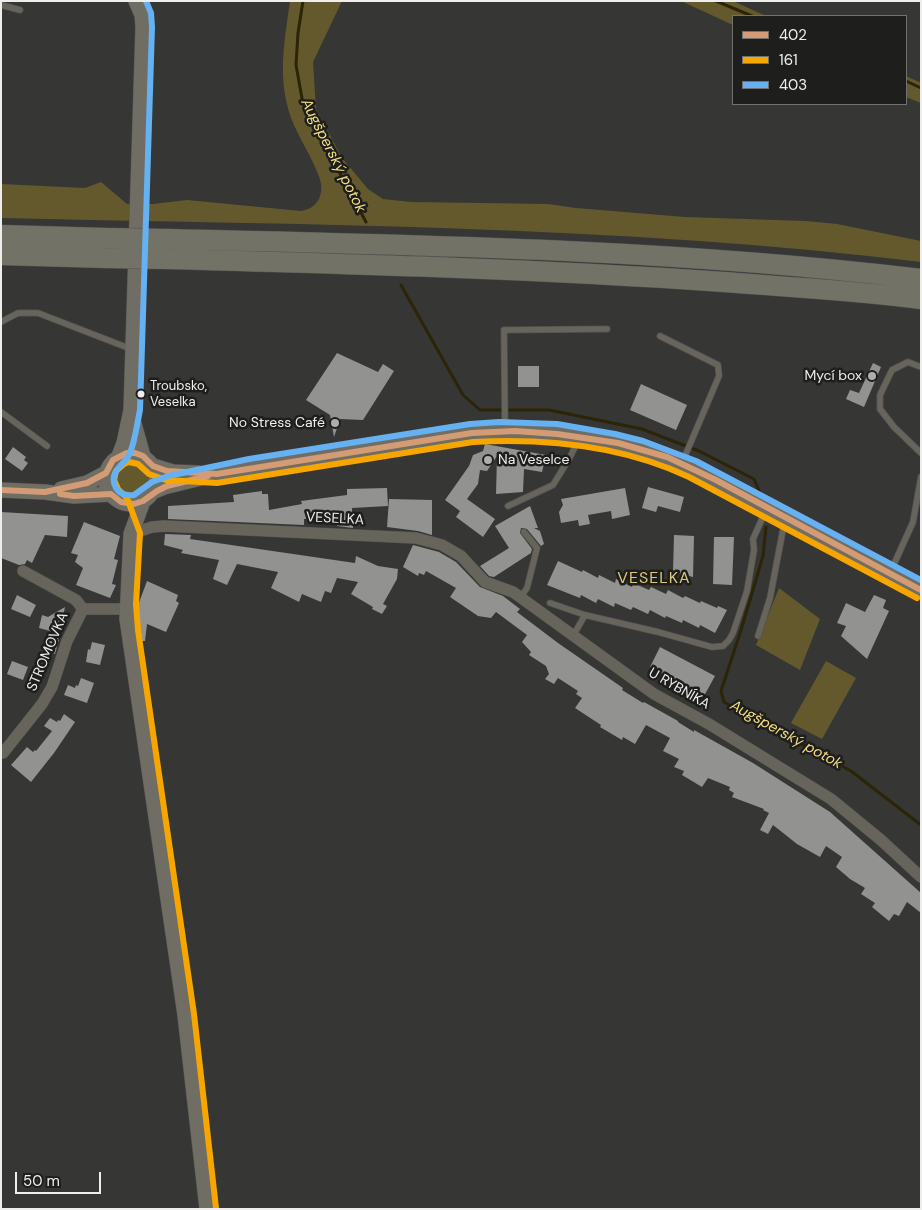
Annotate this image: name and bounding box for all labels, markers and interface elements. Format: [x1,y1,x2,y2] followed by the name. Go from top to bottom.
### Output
[732,15,907,105] legend
[779,25,807,45] text: 402
[779,50,798,70] text: 161
[779,75,807,95] text: 403
[296,96,370,216] water label: Augšperský potok
[805,368,862,384] place label: Mycí box
[866,370,878,382] marker: Mycí box
[150,379,207,410] place label: Troubsko, Veselka
[136,389,146,399] marker: Troubsko, Veselka
[229,415,325,431] place label: No Stress Café
[329,417,341,429] marker: No Stress Café
[498,452,569,468] place label: Na Veselce
[482,454,494,466] marker: Na Veselce
[306,509,364,529] street label: VESELKA
[616,569,692,589] district label: VESELKA
[24,610,72,694] street label: STROMOVKA
[645,665,713,713] street label: U RYBNÍKA
[727,697,845,773] water label: Augšperský potok
[18,1162,104,1194] scale bar
[23,1171,60,1191] text: 50 m

